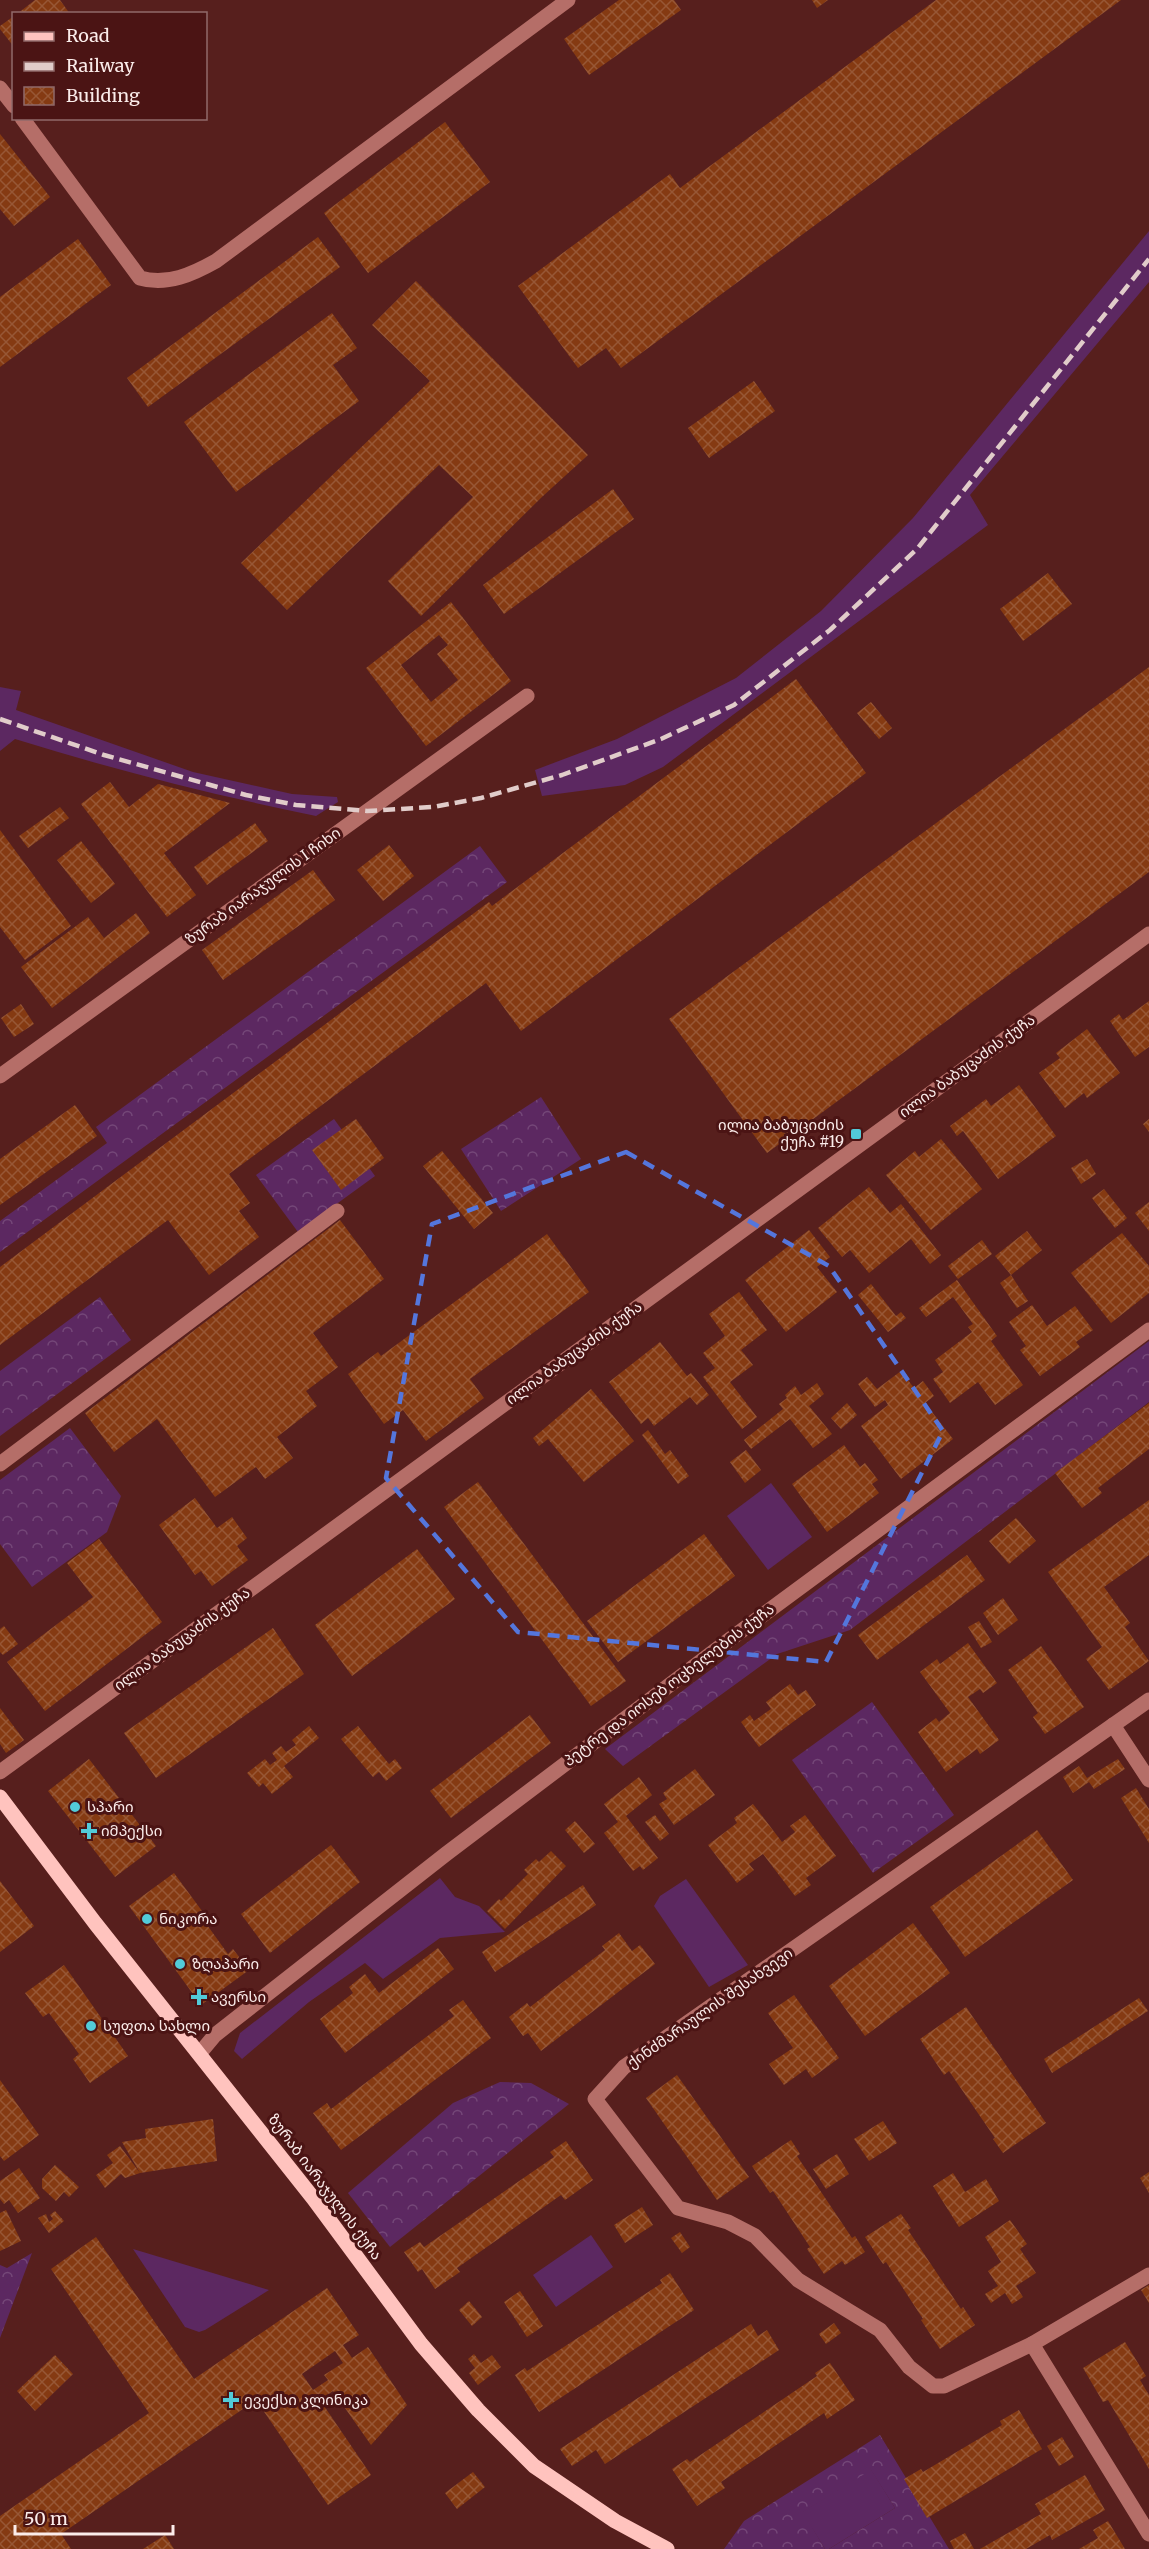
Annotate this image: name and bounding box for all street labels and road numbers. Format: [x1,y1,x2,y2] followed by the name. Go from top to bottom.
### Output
[181,823,344,948] street label: ზურაბ იარაჯულის I ჩიხი
[895,1010,1039,1121] street label: ილია ბაბუცაძის ქუჩა
[502,1297,646,1408] street label: ილია ბაბუცაძის ქუჩა
[110,1583,254,1694] street label: ილია ბაბუცაძის ქუჩა
[560,1599,778,1770] street label: პეტრე და იოსებ ოცხელების ქუჩა
[623,1943,796,2072] street label: ქინძმარაულის შესახვევი
[264,2110,387,2263] street label: ზურაბ იარაჯულის ქუჩა

